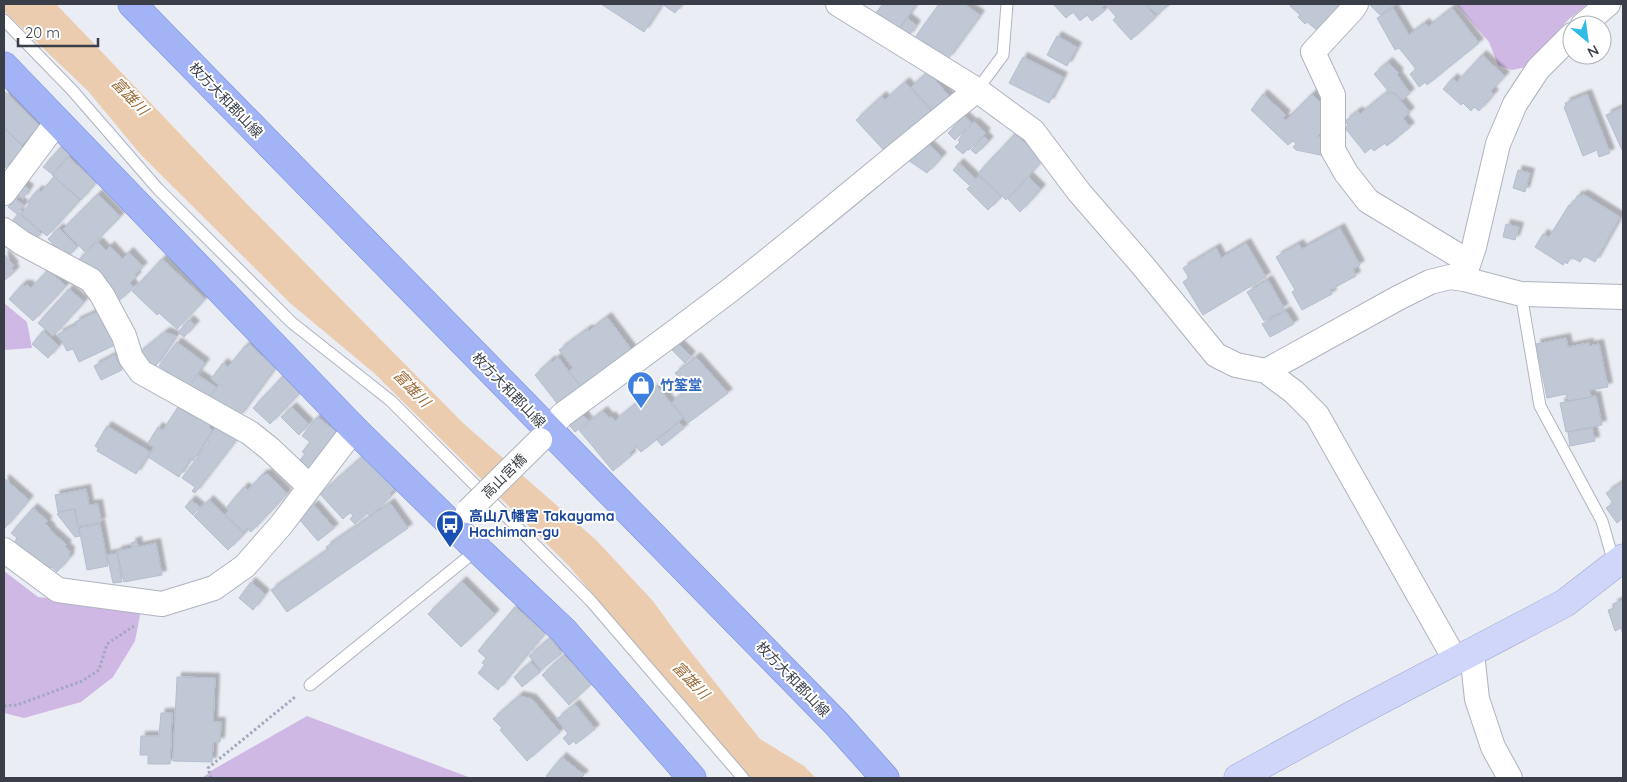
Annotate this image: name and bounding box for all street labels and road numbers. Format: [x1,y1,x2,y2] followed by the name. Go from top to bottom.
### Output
[185,59,267,141] street label: 枚方大和郡山線
[468,349,550,431] street label: 枚方大和郡山線
[478,450,530,502] street label: 高山宮橋
[752,638,834,720] street label: 枚方大和郡山線

